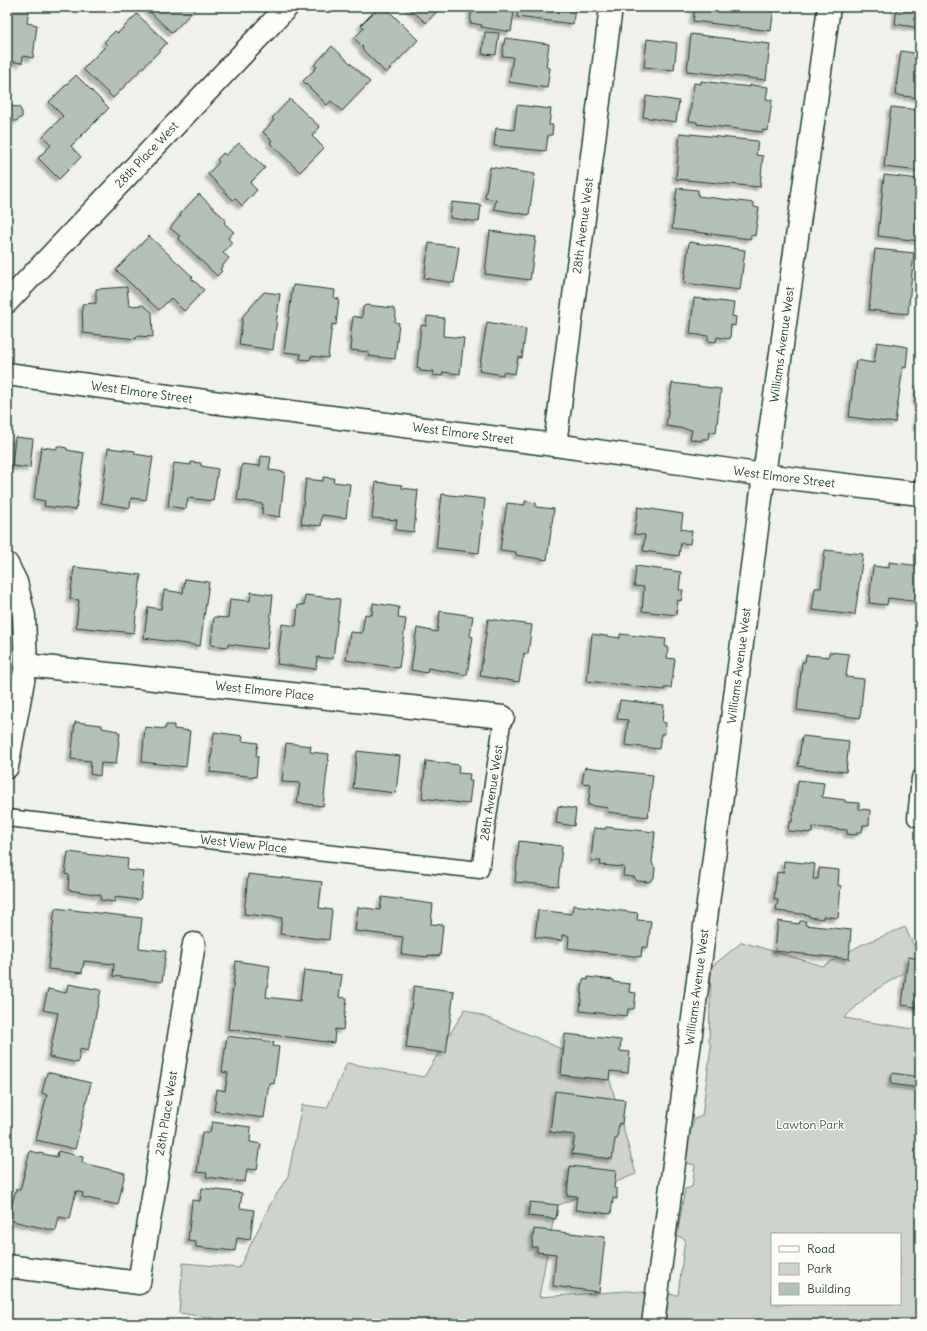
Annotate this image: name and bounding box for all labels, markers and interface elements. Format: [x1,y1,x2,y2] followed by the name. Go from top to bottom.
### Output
[111,118,181,191] street label: 28th Place West
[569,177,596,275] street label: 28th Avenue West
[766,285,797,403] street label: Williams Avenue West
[90,378,194,406] street label: West Elmore Street
[412,419,515,447] street label: West Elmore Street
[732,463,836,491] street label: West Elmore Street
[724,607,754,725] street label: Williams Avenue West
[214,678,315,703] street label: West Elmore Place
[477,744,506,842] street label: 28th Avenue West
[199,831,288,856] street label: West View Place
[682,928,712,1046] street label: Williams Avenue West
[152,1070,180,1157] street label: 28th Place West
[776,1117,844,1132] park label: Lawton Park
[771,1233,901,1305] legend
[807,1241,835,1256] text: Road
[807,1261,832,1276] text: Park
[807,1281,851,1296] text: Building

